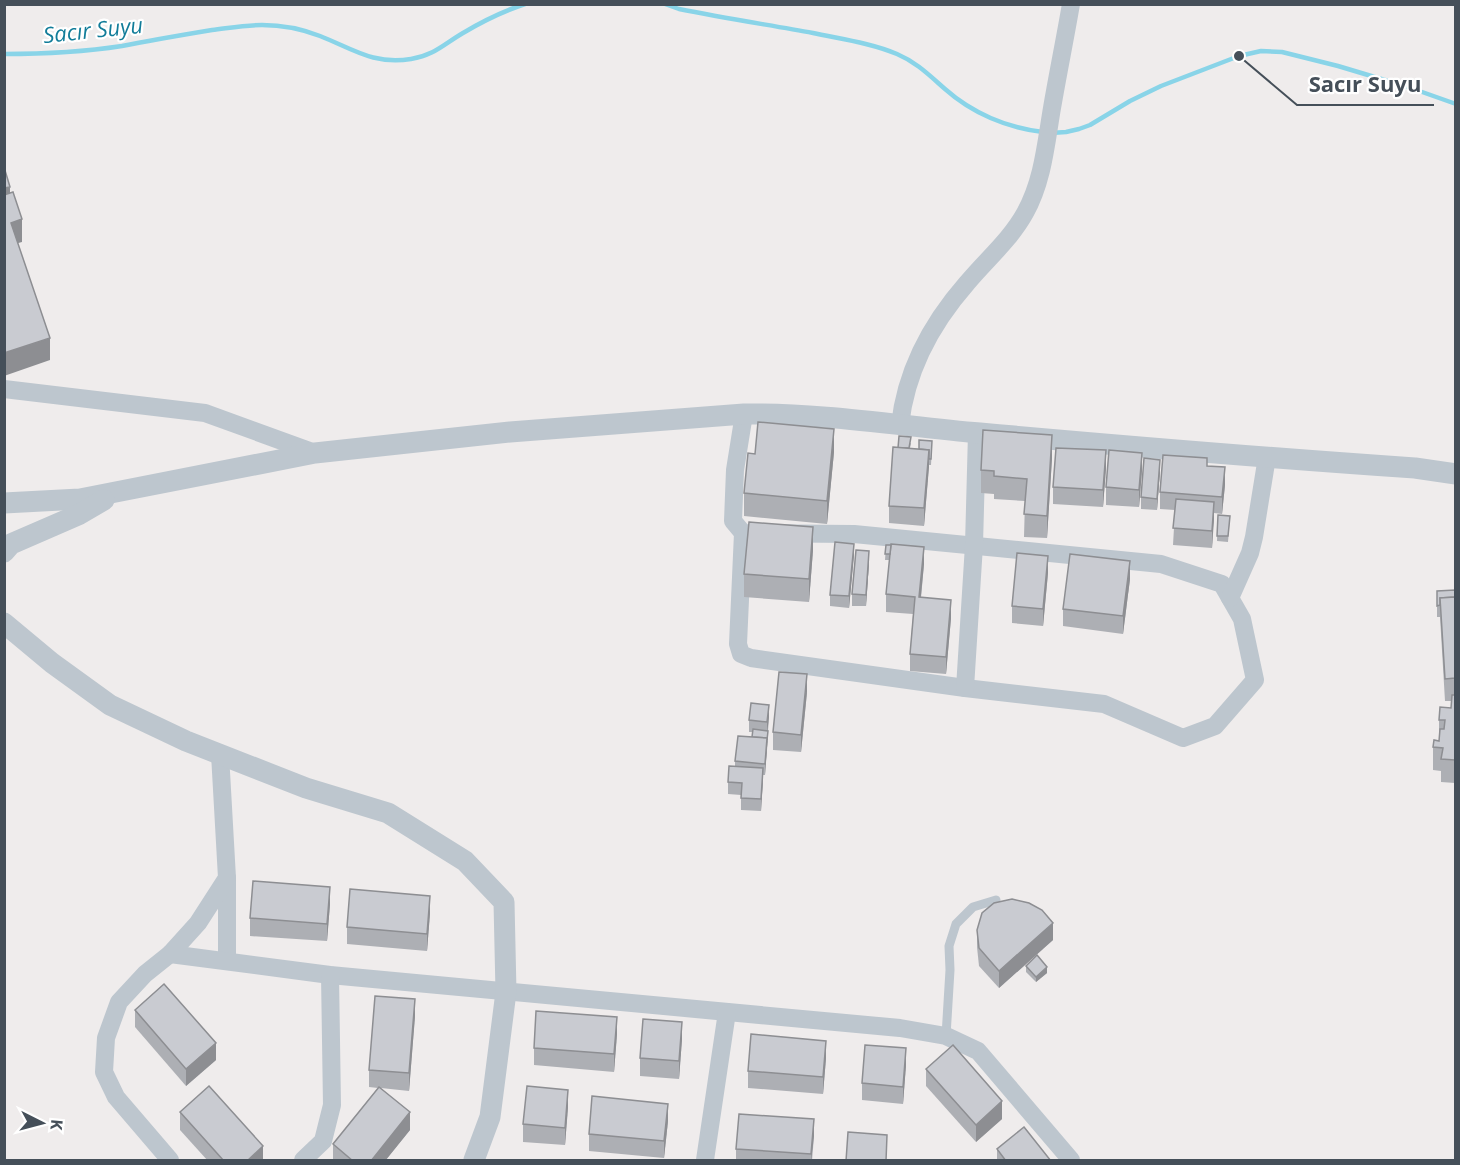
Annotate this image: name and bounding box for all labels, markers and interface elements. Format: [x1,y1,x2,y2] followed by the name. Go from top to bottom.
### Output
[42,9,145,49] water label: Sacır Suyu
[1297,65,1434,105] callout: Sacır Suyu
[1309,68,1421,98] text: Sacır Suyu
[12,1093,72,1153] north arrow
[45,1118,68,1131] text: K

